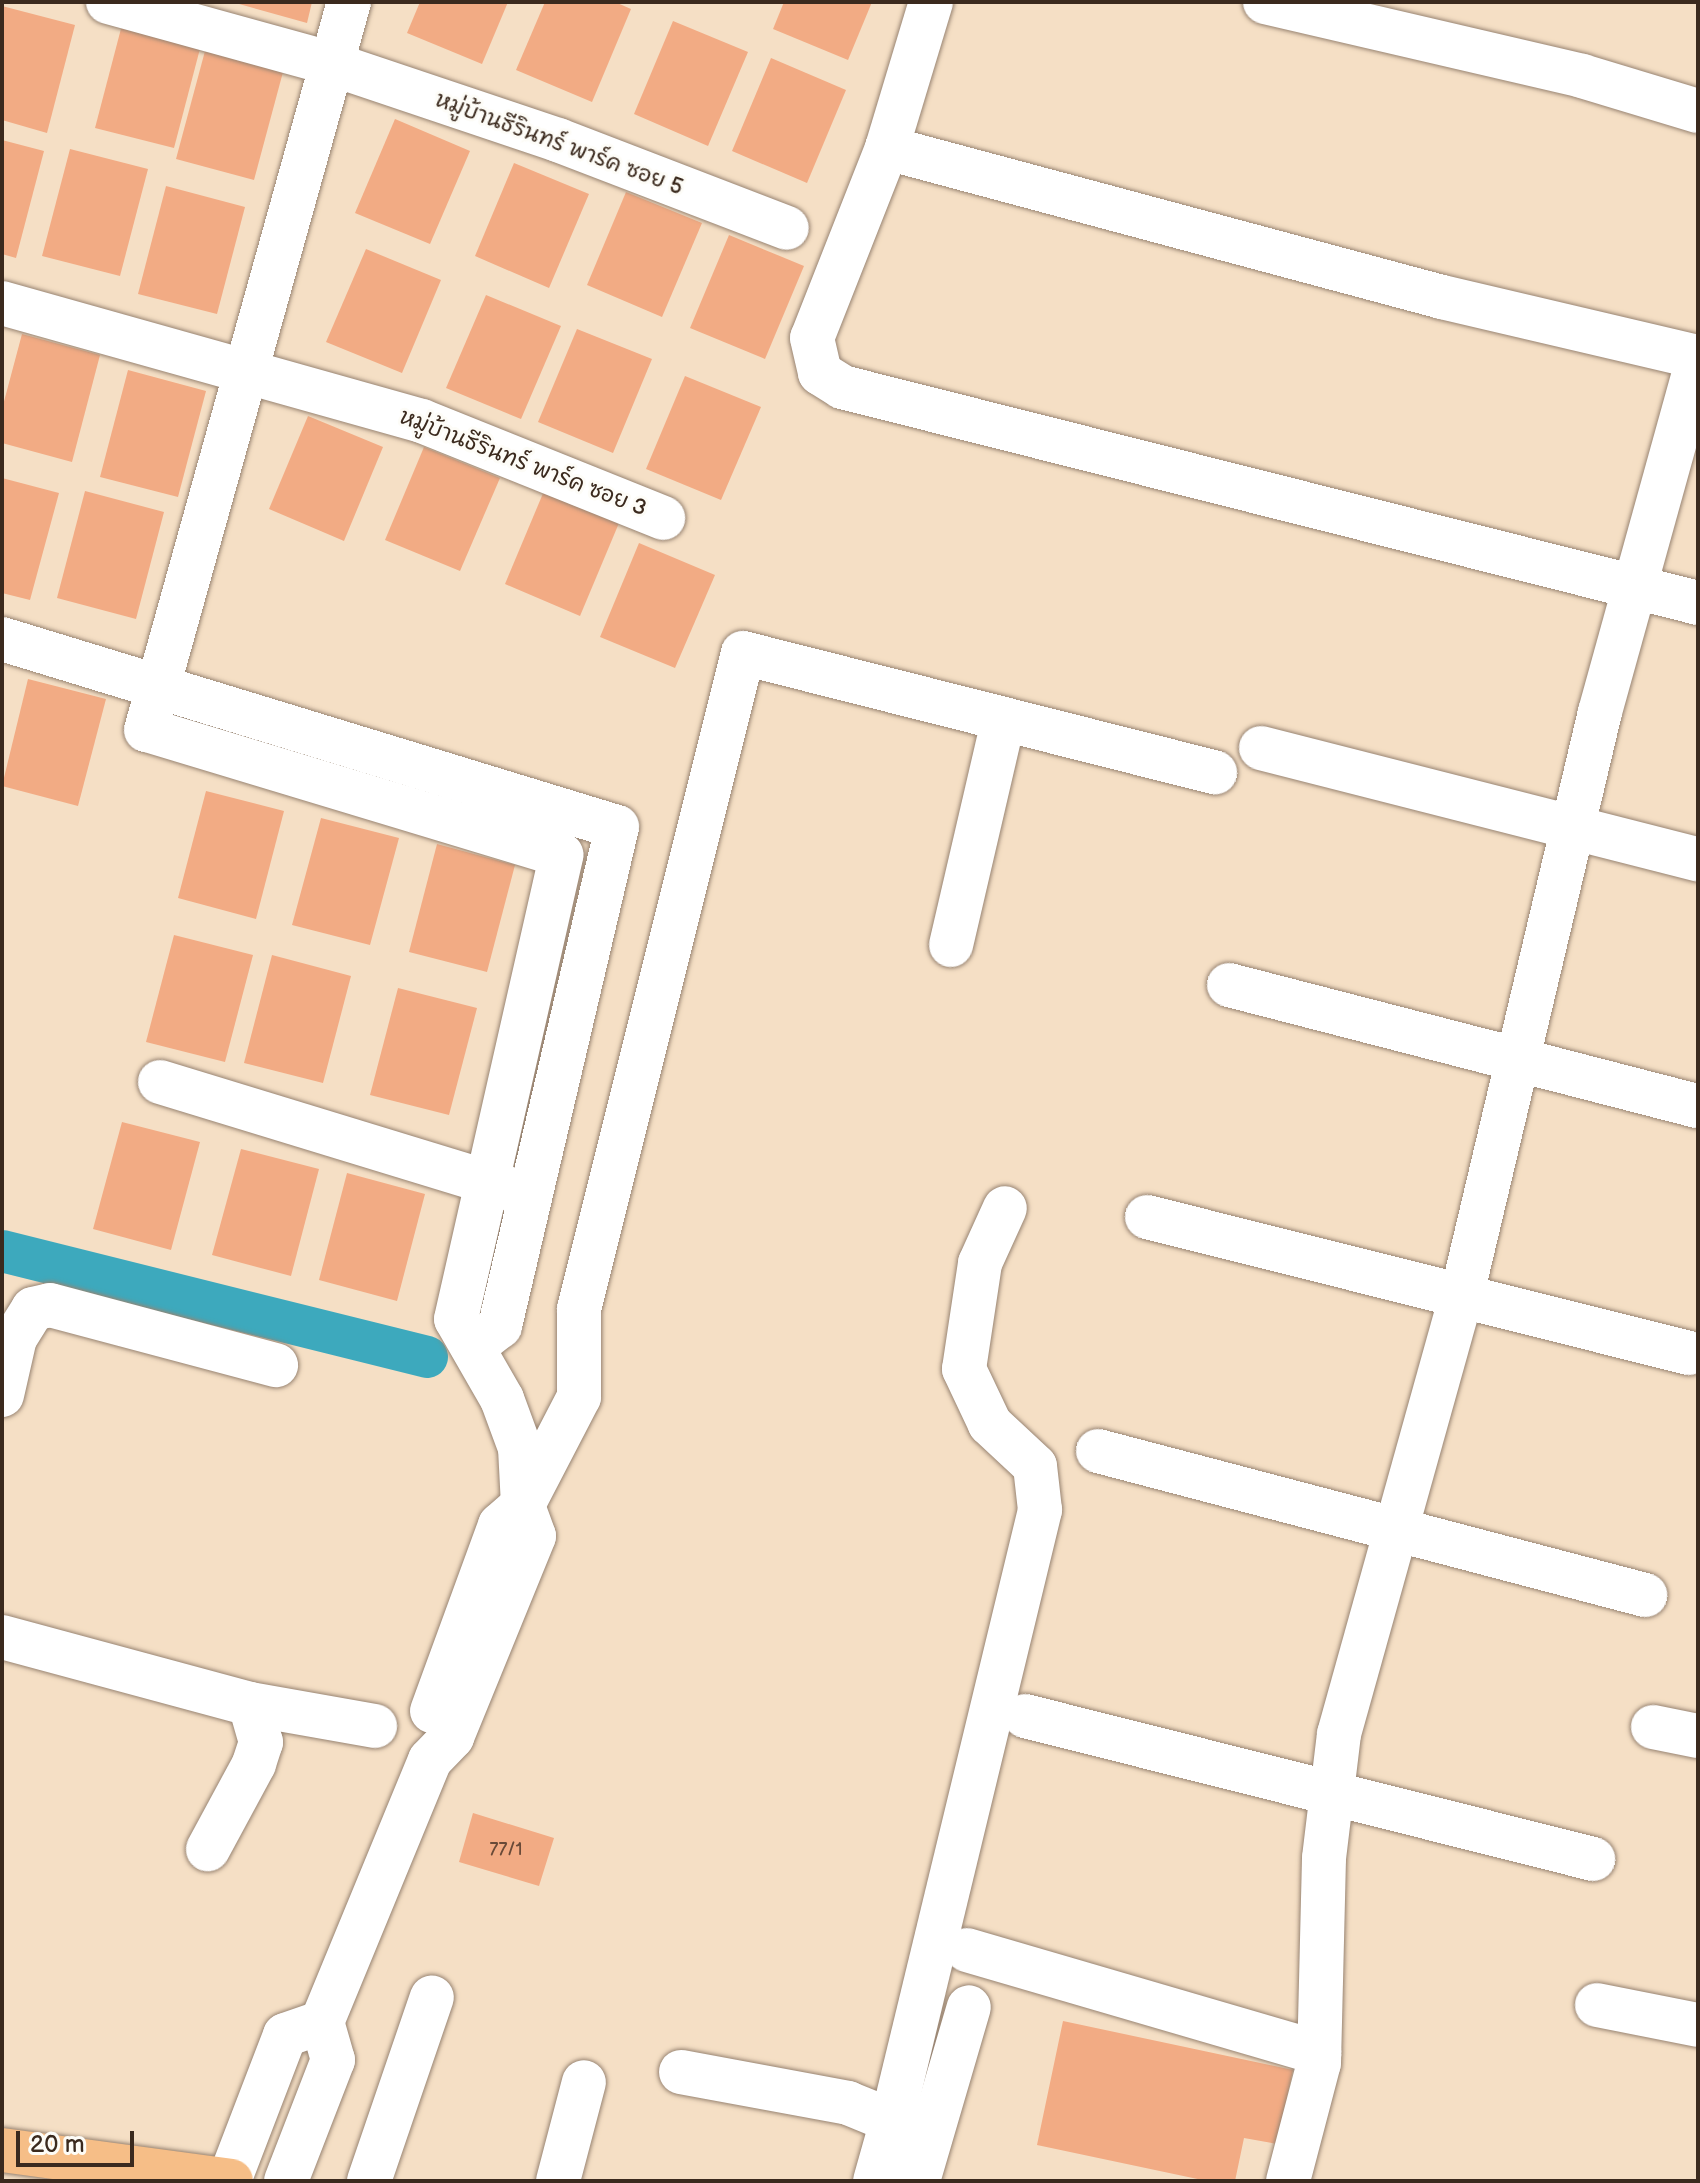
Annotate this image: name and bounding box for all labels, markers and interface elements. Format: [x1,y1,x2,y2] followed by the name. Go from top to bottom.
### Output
[432,87,686,201] street label: หมู่บ้านธีรินทร์ พาร์ค ซอย 5
[396,404,650,522] street label: หมู่บ้านธีรินทร์ พาร์ค ซอย 3
[490,1839,522,1861] house number: 77/1
[20,2115,138,2165] scale bar
[30,2130,85,2159] text: 20 m

